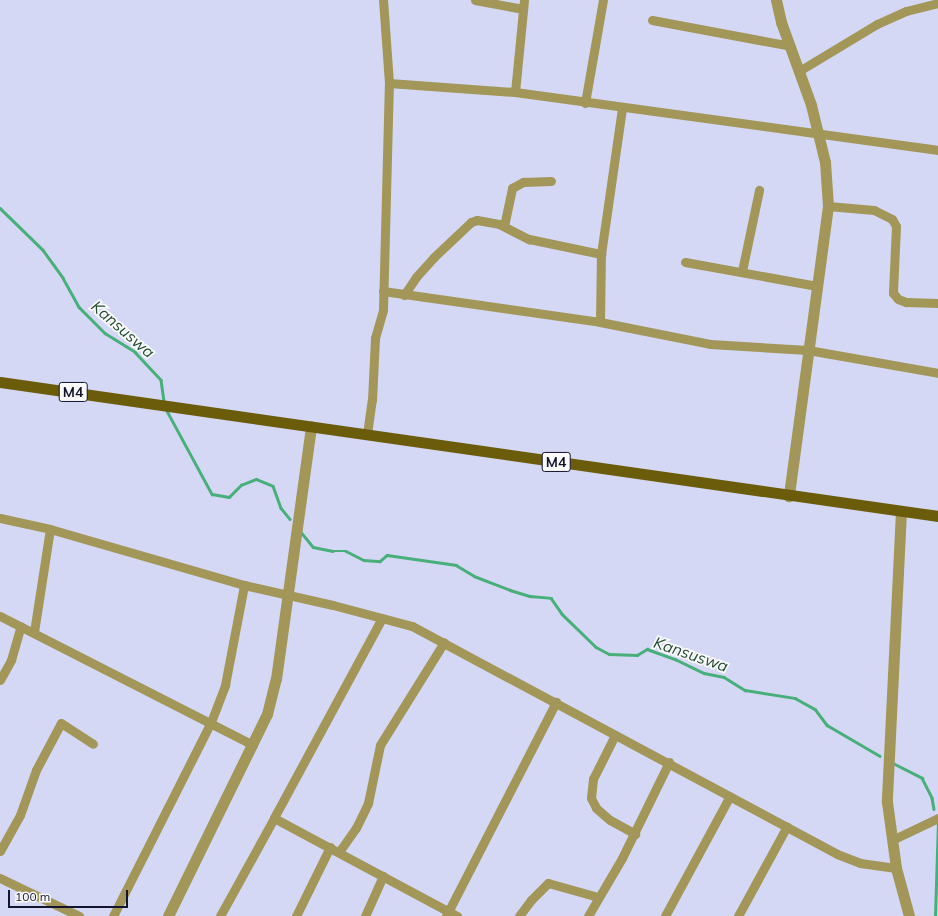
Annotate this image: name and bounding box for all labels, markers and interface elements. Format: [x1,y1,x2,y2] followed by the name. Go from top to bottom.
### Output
[87,296,159,362] water label: Kansuswa
[58,380,88,404] road number: M4
[541,450,571,474] road number: M4
[651,632,731,676] water label: Kansuswa
[10,882,130,908] scale bar
[15,889,50,904] text: 100 m

